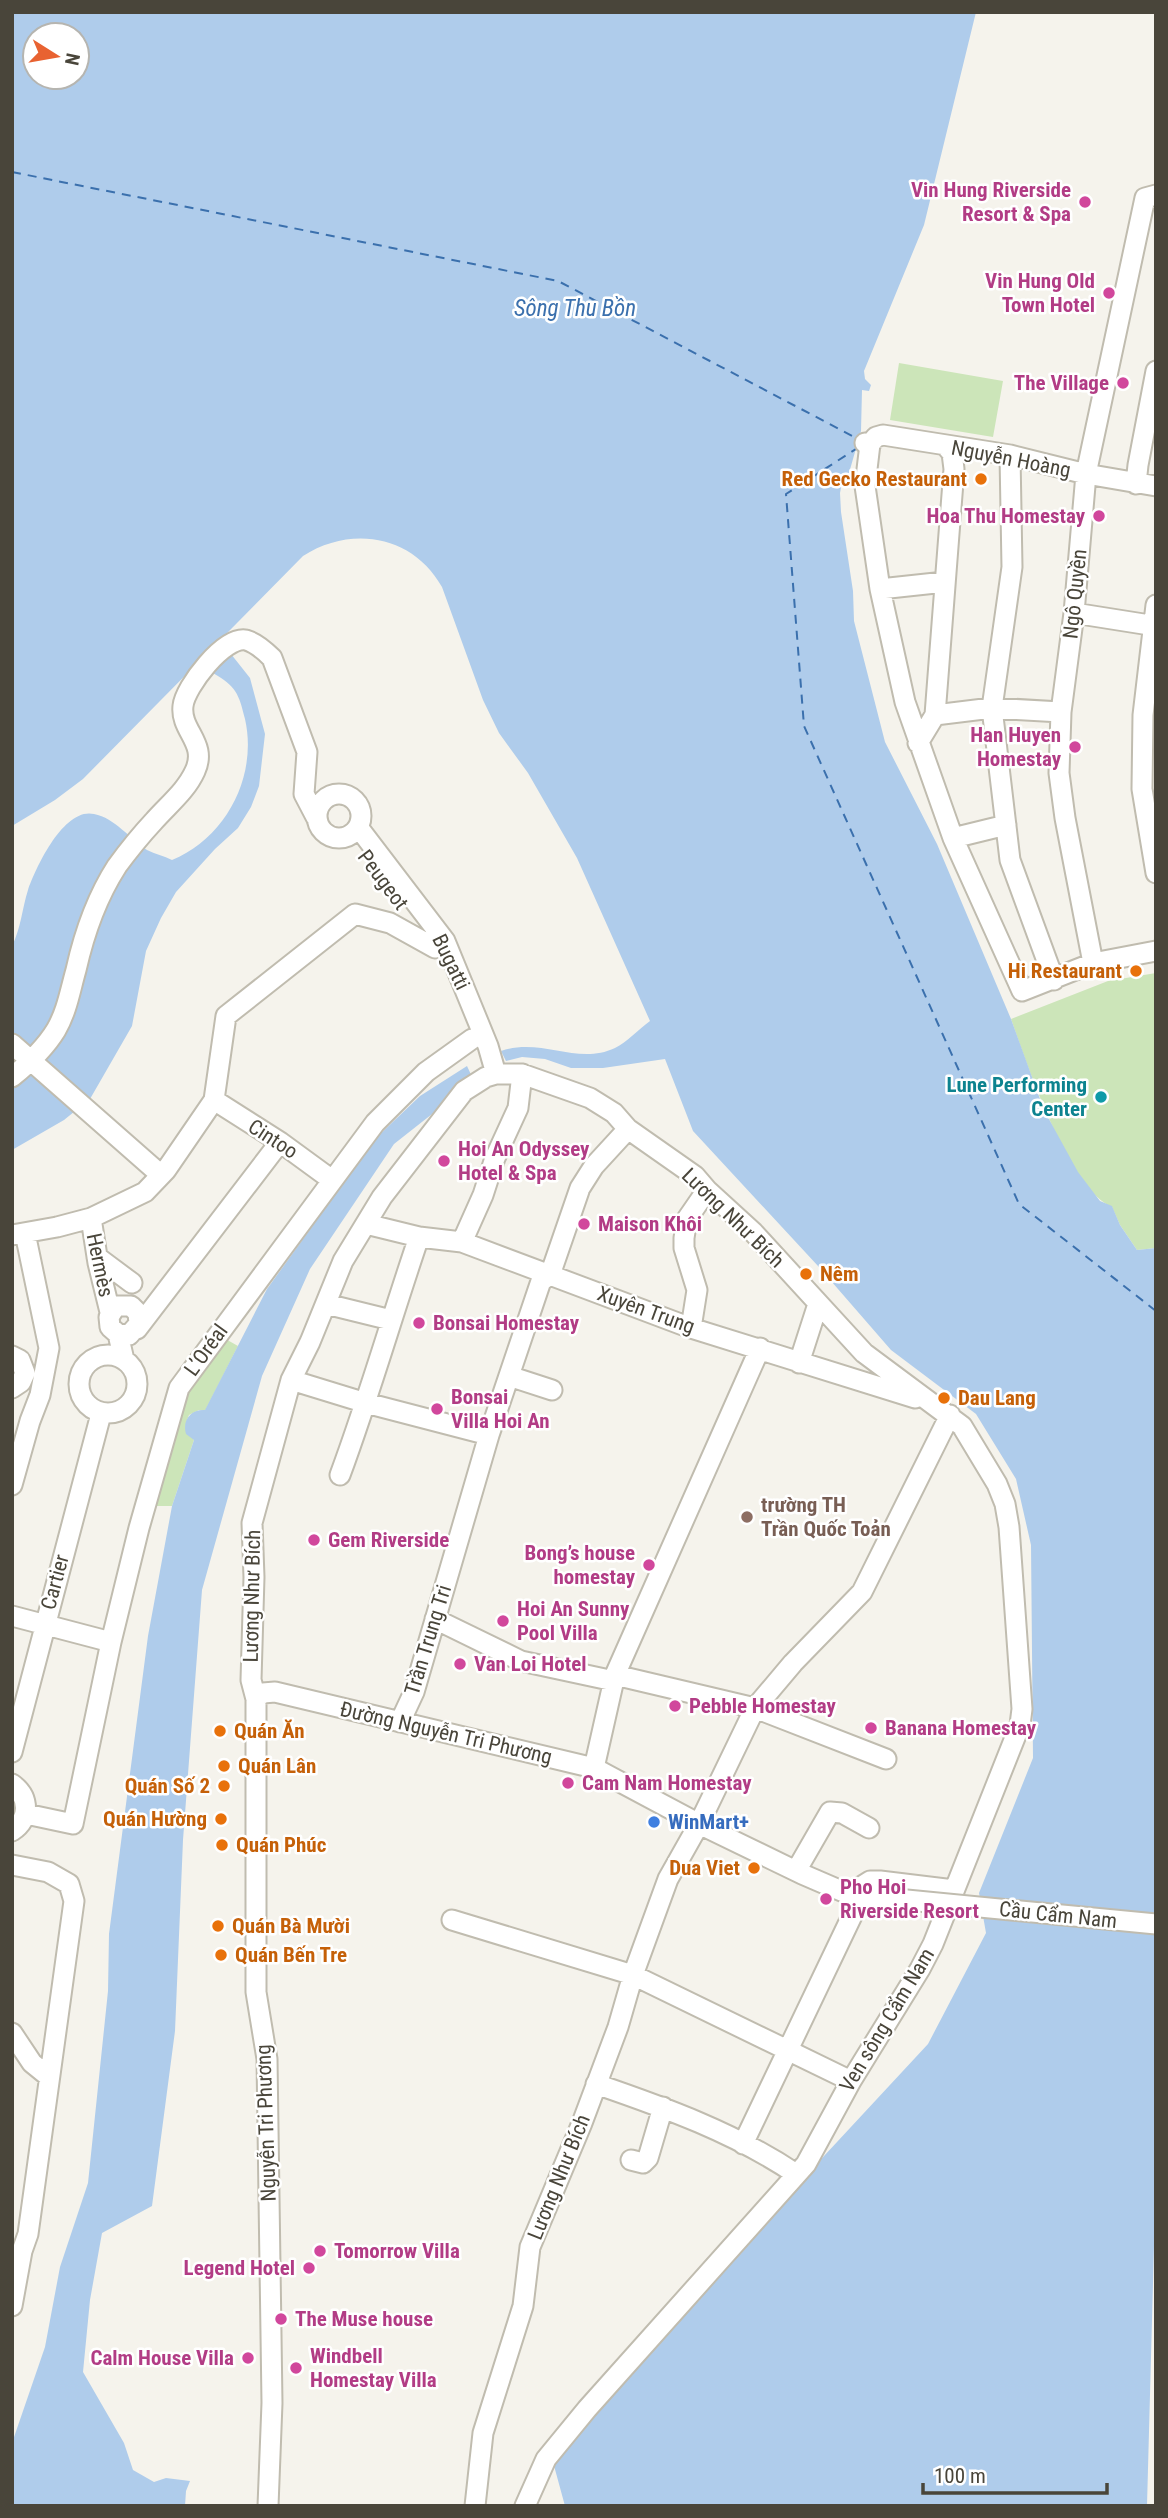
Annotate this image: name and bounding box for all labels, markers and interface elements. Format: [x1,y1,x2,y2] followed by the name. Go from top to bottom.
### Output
[21,21,91,91] north arrow
[60,51,85,67] text: N
[911,178,1071,226] place label: Vin Hung Riverside Resort & Spa
[1077,194,1093,210] marker: Vin Hung Riverside Resort & Spa
[985,269,1095,317] place label: Vin Hung Old Town Hotel
[1101,285,1117,301] marker: Vin Hung Old Town Hotel
[514,295,636,322] water label: Sông Thu Bồn
[1014,371,1109,395] place label: The Village
[1115,375,1131,391] marker: The Village
[949,436,1073,482] street label: Nguyễn Hoàng
[782,467,967,491] place label: Red Gecko Restaurant
[973,471,989,487] marker: Red Gecko Restaurant
[927,504,1086,528] place label: Hoa Thu Homestay
[1091,508,1107,524] marker: Hoa Thu Homestay
[1058,548,1092,640] street label: Ngô Quyền
[970,723,1062,771] place label: Han Huyen Homestay
[1067,739,1083,755] marker: Han Huyen Homestay
[353,845,413,915] street label: Peugeot
[427,930,475,994] street label: Bugatti
[1008,959,1122,983] place label: Hi Restaurant
[1128,963,1144,979] marker: Hi Restaurant
[946,1073,1087,1121] place label: Lune Performing Center
[1093,1089,1109,1105] marker: Lune Performing Center
[244,1114,302,1164] street label: Cintoo
[458,1137,590,1185] place label: Hoi An Odyssey Hotel & Spa
[436,1153,452,1169] marker: Hoi An Odyssey Hotel & Spa
[677,1163,789,1273] street label: Lương Như Bích
[598,1212,702,1236] place label: Maison Khôi
[576,1216,592,1232] marker: Maison Khôi
[82,1231,118,1299] street label: Hermès
[820,1262,858,1286] place label: Nêm
[798,1266,814,1282] marker: Nêm
[594,1281,698,1339] street label: Xuyên Trung
[433,1311,580,1335] place label: Bonsai Homestay
[411,1315,427,1331] marker: Bonsai Homestay
[179,1320,233,1380] street label: L’Oréal
[451,1385,550,1433] place label: Bonsai Villa Hoi An
[958,1386,1036,1410] place label: Dau Lang
[936,1390,952,1406] marker: Dau Lang
[429,1401,445,1417] marker: Bonsai Villa Hoi An
[761,1493,891,1541] place label: trường TH Trần Quốc Toản
[739,1509,755,1525] marker: trường TH Trần Quốc Toản
[328,1528,449,1552] place label: Gem Riverside
[239,1529,265,1663] street label: Lương Như Bích
[306,1532,322,1548] marker: Gem Riverside
[524,1541,636,1589] place label: Bong’s house homestay
[36,1552,74,1612] street label: Cartier
[641,1557,657,1573] marker: Bong’s house homestay
[400,1582,456,1698] street label: Trần Trung Tri
[517,1597,630,1645] place label: Hoi An Sunny Pool Villa
[495,1613,511,1629] marker: Hoi An Sunny Pool Villa
[474,1652,586,1676] place label: Van Loi Hotel
[452,1656,468,1672] marker: Van Loi Hotel
[689,1694,837,1718] place label: Pebble Homestay
[338,1697,554,1769] street label: Đường Nguyễn Tri Phương
[667,1698,683,1714] marker: Pebble Homestay
[885,1716,1037,1740] place label: Banana Homestay
[234,1719,304,1743] place label: Quán Ăn
[863,1720,879,1736] marker: Banana Homestay
[212,1723,228,1739] marker: Quán Ăn
[238,1754,316,1778] place label: Quán Lân
[216,1758,232,1774] marker: Quán Lân
[582,1771,752,1795] place label: Cam Nam Homestay
[125,1774,210,1798] place label: Quán Số 2
[560,1775,576,1791] marker: Cam Nam Homestay
[216,1778,232,1794] marker: Quán Số 2
[103,1807,207,1831] place label: Quán Hường
[668,1810,749,1834] place label: WinMart+
[213,1811,229,1827] marker: Quán Hường
[646,1814,662,1830] marker: WinMart+
[236,1833,327,1857] place label: Quán Phúc
[214,1837,230,1853] marker: Quán Phúc
[669,1856,740,1880] place label: Dua Viet
[746,1860,762,1876] marker: Dua Viet
[840,1875,979,1923] place label: Pho Hoi Riverside Resort
[818,1891,834,1907] marker: Pho Hoi Riverside Resort
[998,1897,1118,1933] street label: Cầu Cẩm Nam
[232,1914,350,1938] place label: Quán Bà Mười
[210,1918,226,1934] marker: Quán Bà Mười
[235,1943,347,1967] place label: Quán Bến Tre
[835,1944,939,2096] street label: Ven sông Cẩm Nam
[213,1947,229,1963] marker: Quán Bến Tre
[251,2044,281,2202] street label: Nguyễn Tri Phương
[523,2111,595,2243] street label: Lương Như Bích
[334,2239,460,2263] place label: Tomorrow Villa
[312,2243,328,2259] marker: Tomorrow Villa
[184,2256,295,2280] place label: Legend Hotel
[301,2260,317,2276] marker: Legend Hotel
[295,2307,433,2331] place label: The Muse house
[273,2311,289,2327] marker: The Muse house
[310,2344,437,2392] place label: Windbell Homestay Villa
[90,2346,234,2370] place label: Calm House Villa
[240,2350,256,2366] marker: Calm House Villa
[288,2360,304,2376] marker: Windbell Homestay Villa
[923,2452,1107,2496] scale bar
[934,2464,986,2488] text: 100 m

